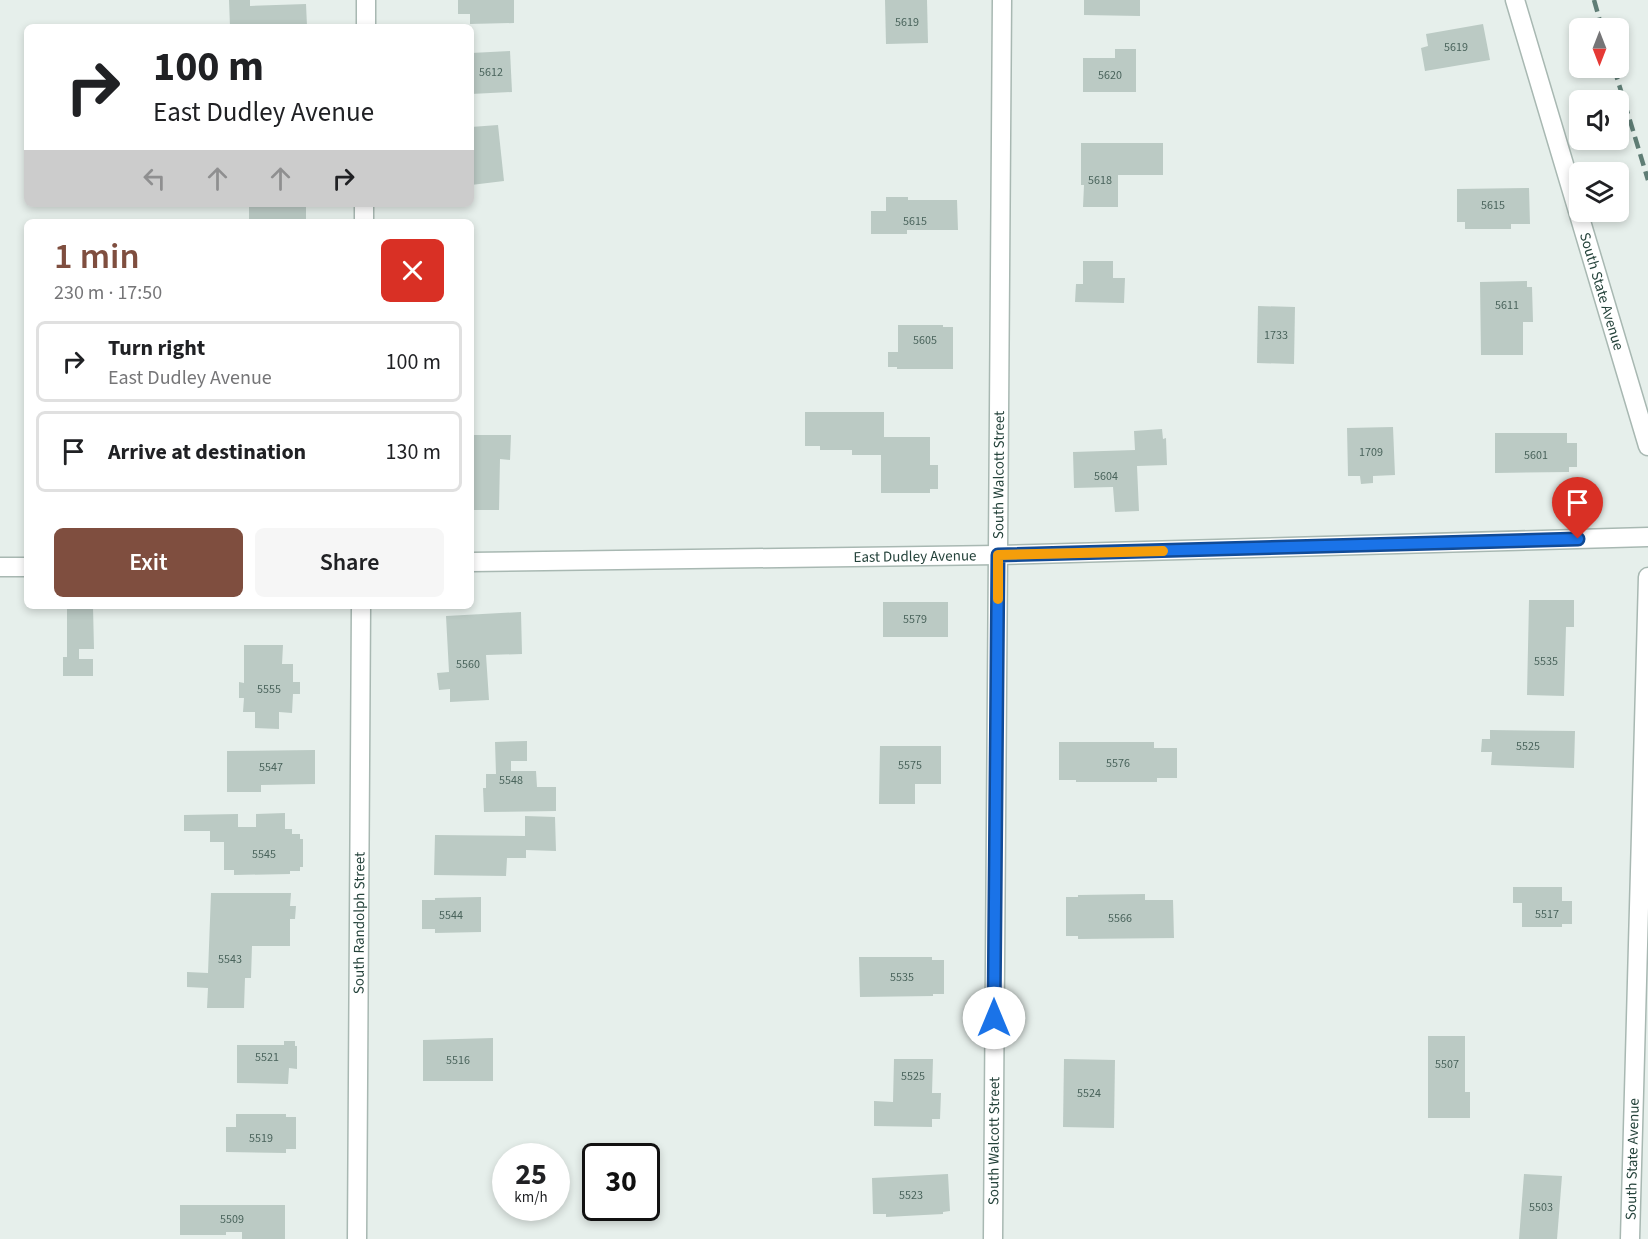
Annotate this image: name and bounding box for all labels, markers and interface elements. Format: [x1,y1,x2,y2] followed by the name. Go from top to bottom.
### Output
[895,14,919,31] house number: 5619
[1569,18,1629,78] north arrow
[1569,18,1629,222] map controls
[153,37,264,97] text: 100 m
[1444,39,1468,56] house number: 5619
[54,48,132,126] icon: right
[479,64,503,81] house number: 5612
[1098,67,1122,84] house number: 5620
[1569,90,1629,150] button: sound
[153,93,374,132] text: East Dudley Avenue
[138,162,171,195] icon: left
[201,162,234,195] icon: ahead
[264,162,297,195] icon: ahead
[327,162,360,195] icon: right
[1569,162,1629,222] button: layers
[1088,172,1112,189] house number: 5618
[1481,197,1505,214] house number: 5615
[903,213,927,230] house number: 5615
[1574,230,1629,353] street label: South State Avenue
[54,231,140,282] text: 1 min
[381,239,444,302] button: close
[54,279,162,307] text: 230 m · 17:50
[1495,297,1519,314] house number: 5611
[1264,327,1288,344] house number: 1733
[108,332,205,364] text: Turn right
[913,332,937,349] house number: 5605
[57,345,90,378] icon: right
[386,346,441,378] text: 100 m
[108,364,272,392] text: East Dudley Avenue
[988,411,1010,539] street label: South Walcott Street
[57,435,90,468] icon: arrive
[108,436,306,468] text: Arrive at destination
[386,436,441,468] text: 130 m
[1359,444,1383,461] house number: 1709
[1524,447,1548,464] house number: 5601
[1094,468,1118,485] house number: 5604
[1552,477,1603,539] pin
[1561,486,1594,519] icon: arrive
[54,528,243,597] button: Exit
[255,528,444,597] button: Share
[853,545,977,567] street label: East Dudley Avenue
[903,611,927,628] house number: 5579
[1534,653,1558,670] house number: 5535
[456,656,480,673] house number: 5560
[257,681,281,698] house number: 5555
[1516,738,1540,755] house number: 5525
[1106,755,1130,772] house number: 5576
[898,757,922,774] house number: 5575
[259,759,283,776] house number: 5547
[499,772,523,789] house number: 5548
[252,846,276,863] house number: 5545
[348,852,370,994] street label: South Randolph Street
[1535,906,1559,923] house number: 5517
[439,907,463,924] house number: 5544
[1108,910,1132,927] house number: 5566
[218,951,242,968] house number: 5543
[890,969,914,986] house number: 5535
[962,986,1026,1050] position arrow
[255,1049,279,1066] house number: 5521
[446,1052,470,1069] house number: 5516
[1435,1056,1459,1073] house number: 5507
[901,1068,925,1085] house number: 5525
[983,1077,1005,1205] street label: South Walcott Street
[1077,1085,1101,1102] house number: 5524
[1620,1098,1644,1220] street label: South State Avenue
[249,1130,273,1147] house number: 5519
[582,1143,660,1221] speed limit sign: 30
[515,1153,547,1196] text: 25
[514,1187,548,1208] text: km/h
[899,1187,923,1204] house number: 5523
[1529,1199,1553,1216] house number: 5503
[220,1211,244,1228] house number: 5509

